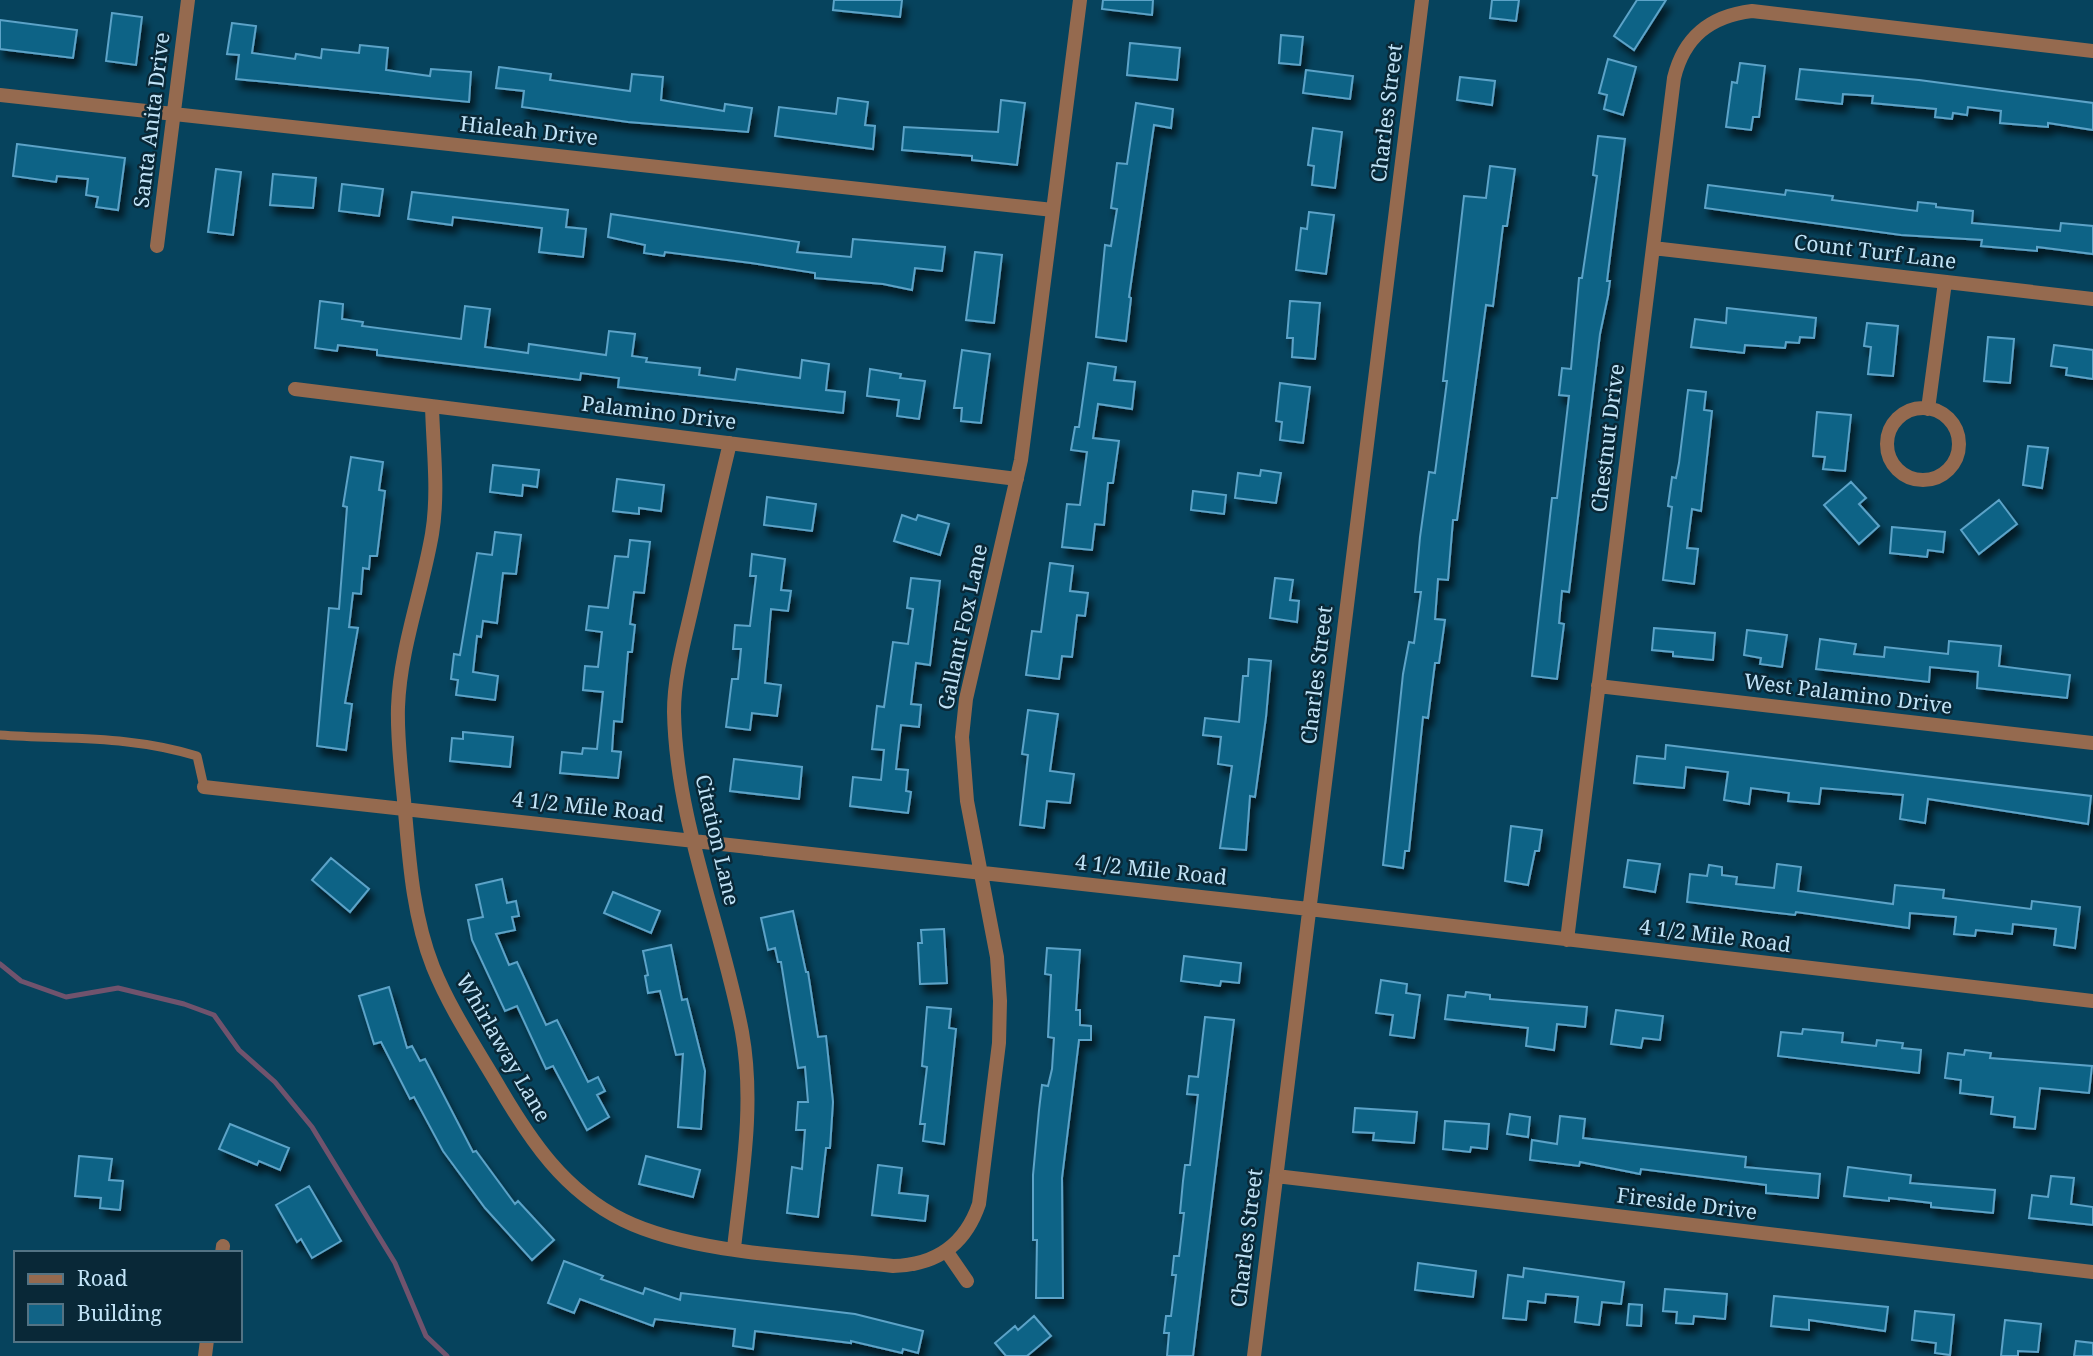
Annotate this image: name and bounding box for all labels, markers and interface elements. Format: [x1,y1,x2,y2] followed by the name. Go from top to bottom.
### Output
[126,31,176,209] street label: Santa Anita Drive
[1364,42,1408,184] street label: Charles Street
[459,109,600,151] street label: Hialeah Drive
[1792,227,1958,275] street label: Count Turf Lane
[1584,362,1630,514] street label: Chestnut Drive
[580,389,738,435] street label: Palamino Drive
[931,541,993,712] street label: Gallant Fox Lane
[1294,604,1338,746] street label: Charles Street
[1742,666,1954,720] street label: West Palamino Drive
[689,771,747,908] street label: Citation Lane
[511,784,665,828] street label: 4 1/2 Mile Road
[1074,847,1228,891] street label: 4 1/2 Mile Road
[1638,912,1793,958] street label: 4 1/2 Mile Road
[450,968,558,1127] street label: Whirlaway Lane
[1224,1167,1268,1309] street label: Charles Street
[1615,1181,1759,1226] street label: Fireside Drive
[14,1251,242,1342] legend
[77,1264,128,1292] text: Road
[77,1299,162,1327] text: Building

